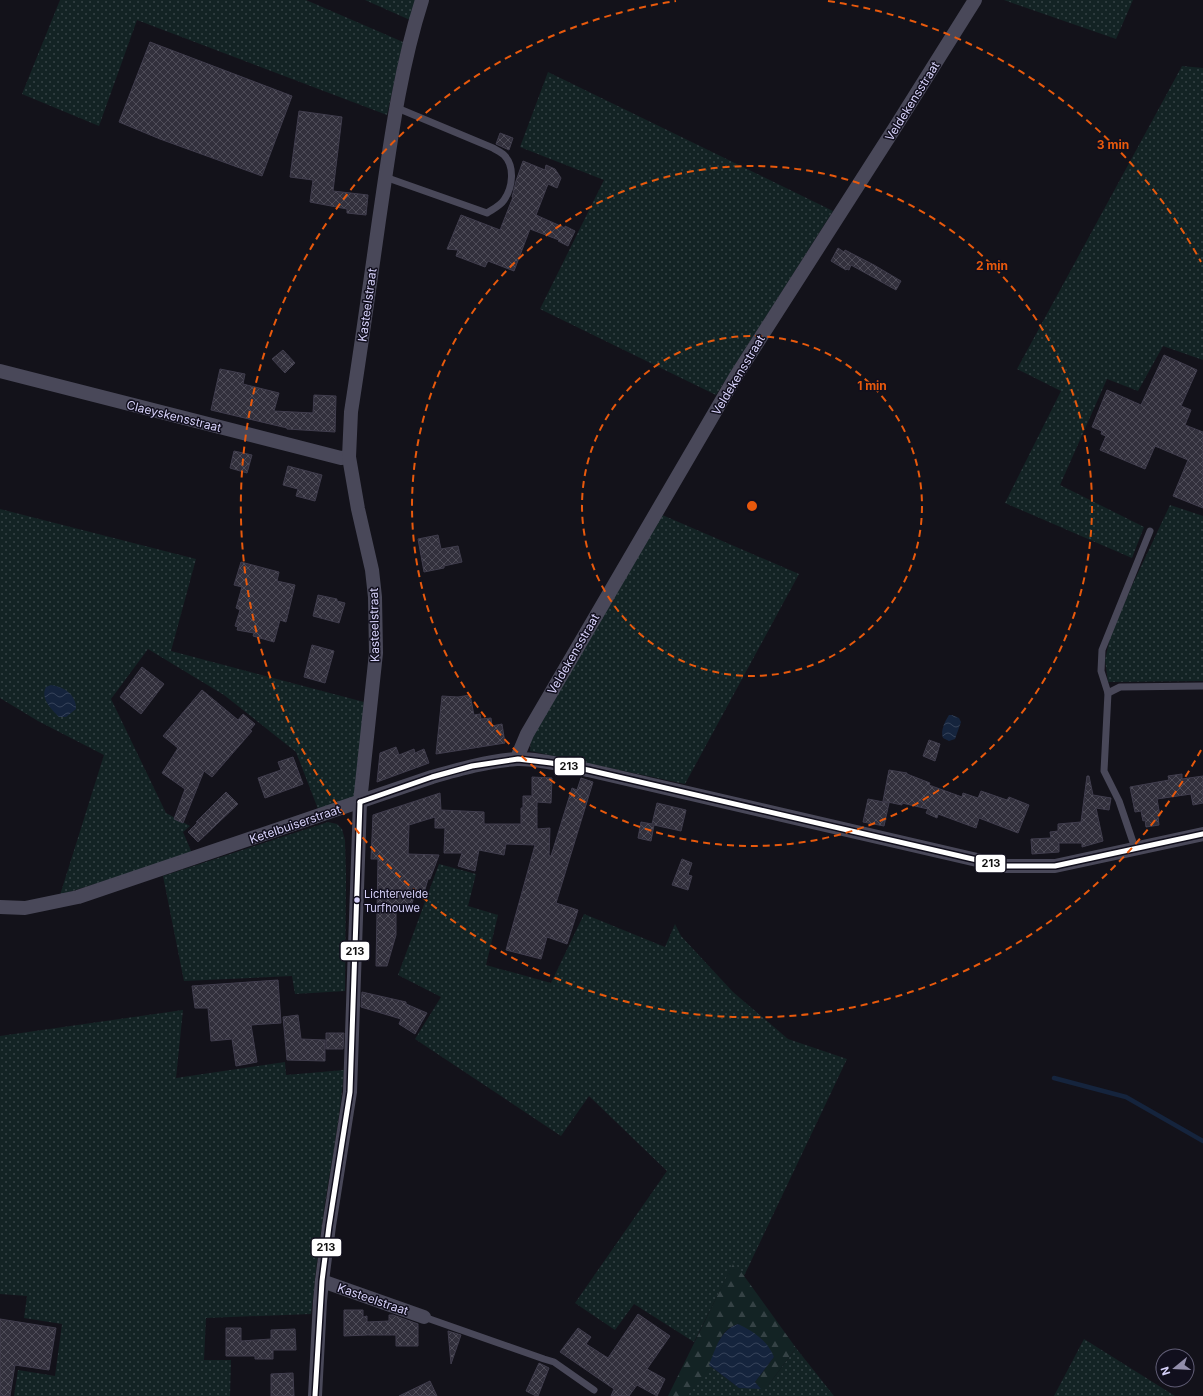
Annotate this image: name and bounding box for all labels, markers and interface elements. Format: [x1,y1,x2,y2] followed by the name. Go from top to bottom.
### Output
[882,58,942,143] street label: Veldekensstraat
[1097,137,1129,152] text: 3 min
[976,258,1008,273] text: 2 min
[354,267,380,343] street label: Kasteelstraat
[708,332,768,418] street label: Veldekensstraat
[857,378,887,393] text: 1 min
[125,397,223,435] street label: Claeyskensstraat
[745,499,759,513] centre of rings
[366,588,382,662] street label: Kasteelstraat
[544,611,602,697] street label: Veldekensstraat
[554,757,585,776] line badge: 213
[560,759,578,773] text: 213
[247,801,343,847] street label: Ketelbuiserstraat
[975,854,1006,873] line badge: 213
[982,856,1000,870] text: 213
[364,887,428,915] place label: Lichtervelde Turfhouwe
[352,895,362,905] marker: Lichtervelde Turfhouwe
[340,941,370,961] line badge: 213
[346,944,364,958] text: 213
[311,1238,342,1257] line badge: 213
[317,1240,335,1254] text: 213
[336,1280,411,1318] street label: Kasteelstraat
[1155,1348,1195,1388] north arrow
[1158,1365,1173,1377] text: N

